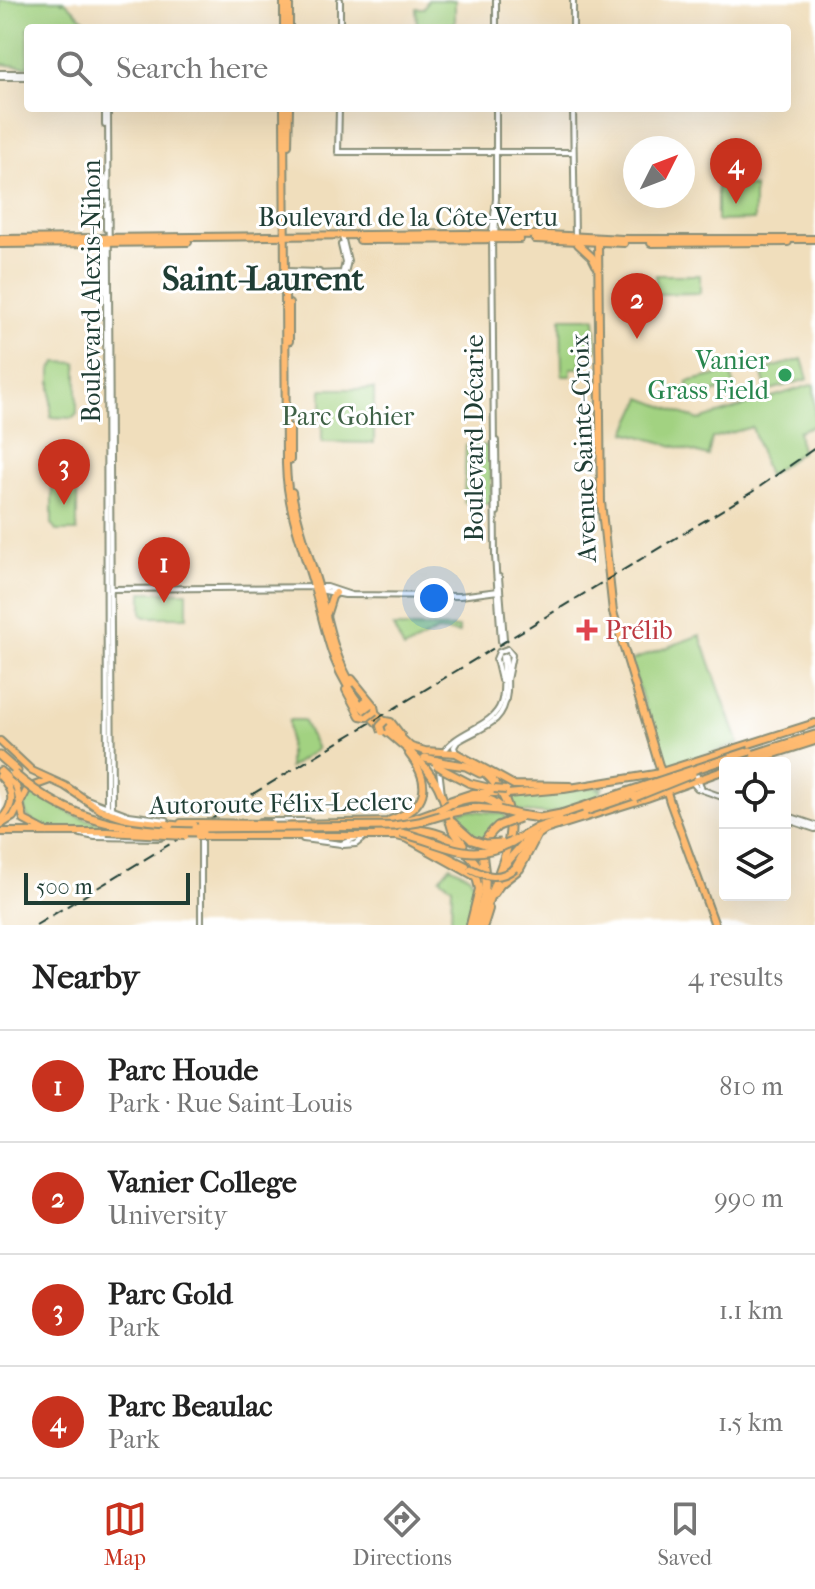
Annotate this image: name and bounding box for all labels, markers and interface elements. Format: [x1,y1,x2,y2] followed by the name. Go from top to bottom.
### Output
[24,24,791,112] search box
[52,46,96,90] icon: search
[116,51,268,86] text: Search here
[623,136,695,208] north arrow
[710,138,762,204] pin: 4
[76,159,107,423] street label: Boulevard Alexis-Nihon
[258,202,558,233] street label: Boulevard de la Côte-Vertu
[162,259,365,299] district label: Saint-Laurent
[611,273,663,339] pin: 2
[564,333,603,564] street label: Avenue Sainte-Croix
[459,334,490,542] street label: Boulevard Décarie
[647,345,770,406] place label: Vanier Grass Field
[776,366,794,384] marker: Vanier Grass Field
[282,401,414,432] park label: Parc Gohier
[38,439,90,505] pin: 3
[138,537,190,603] pin: 1
[414,578,454,618] your location
[605,615,673,646] place label: Prélib
[576,619,598,641] marker: Prélib
[719,757,791,901] map controls
[719,757,791,829] button: locate
[148,786,413,821] street label: Autoroute Félix-Leclerc
[719,829,791,901] button: layers
[24,869,190,905] scale bar
[36,874,93,900] text: 500 m
[32,957,139,997] text: Nearby
[688,962,783,993] text: 4 results
[108,1053,258,1088] text: Parc Houde
[53,1071,63,1102] text: 1
[719,1071,783,1102] text: 810 m
[108,1088,352,1119] text: Park · Rue Saint-Louis
[108,1165,297,1200] text: Vanier College
[51,1183,65,1214] text: 2
[714,1183,783,1214] text: 990 m
[108,1200,227,1231] text: University
[108,1277,233,1312] text: Parc Gold
[53,1295,63,1326] text: 3
[719,1295,783,1326] text: 1.1 km
[108,1312,160,1343] text: Park
[108,1389,273,1424] text: Parc Beaulac
[50,1407,66,1438] text: 4
[718,1407,783,1438] text: 1.5 km
[108,1424,160,1455] text: Park
[103,1497,147,1571] tab: Map
[353,1497,452,1571] tab: Directions
[658,1497,712,1571] tab: Saved

